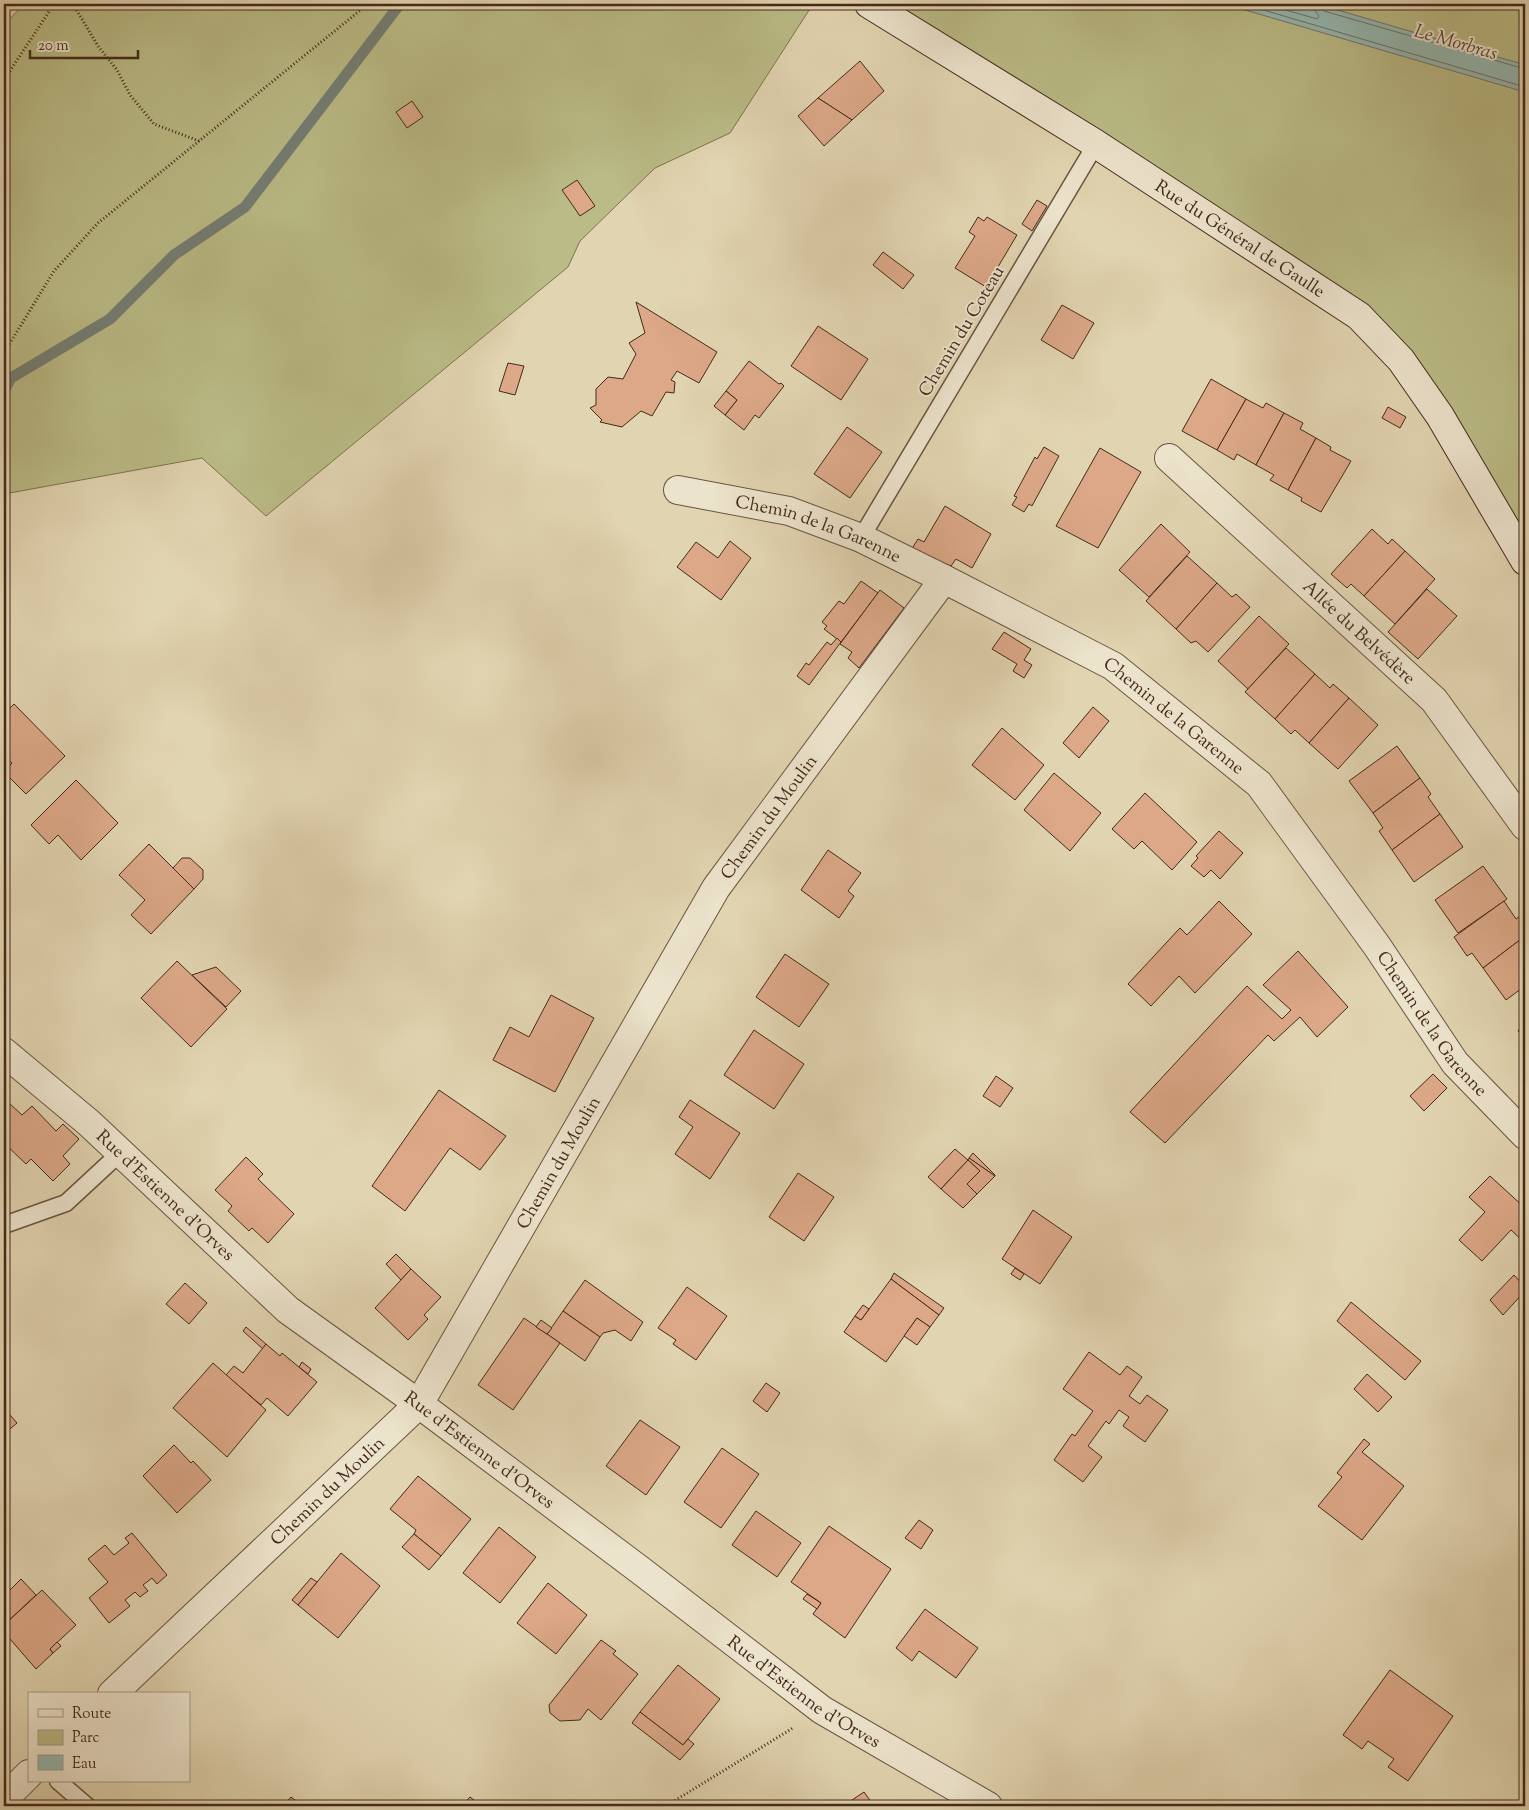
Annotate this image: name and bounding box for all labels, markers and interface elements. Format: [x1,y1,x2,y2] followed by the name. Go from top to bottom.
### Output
[1410,19,1500,68] water label: Le Morbras
[30,28,138,60] scale bar
[38,36,69,57] text: 20 m
[1149,175,1329,305] street label: Rue du Général de Gaulle
[913,262,1012,402] street label: Chemin du Coteau
[733,490,905,571] street label: Chemin de la Garenne
[1296,575,1420,692] street label: Allée du Belvédère
[1098,652,1249,782] street label: Chemin de la Garenne
[715,750,825,886] street label: Chemin du Moulin
[1369,947,1492,1104] street label: Chemin de la Garenne
[511,1092,608,1235] street label: Chemin du Moulin
[89,1125,240,1268] street label: Rue d'Estienne d'Orves
[398,1386,559,1516] street label: Rue d'Estienne d'Orves
[265,1431,392,1553] street label: Chemin du Moulin
[721,1631,885,1756] street label: Rue d'Estienne d'Orves
[28,1692,190,1782] legend
[72,1704,111,1725] text: Route
[72,1728,100,1749] text: Parc
[72,1754,97,1775] text: Eau

